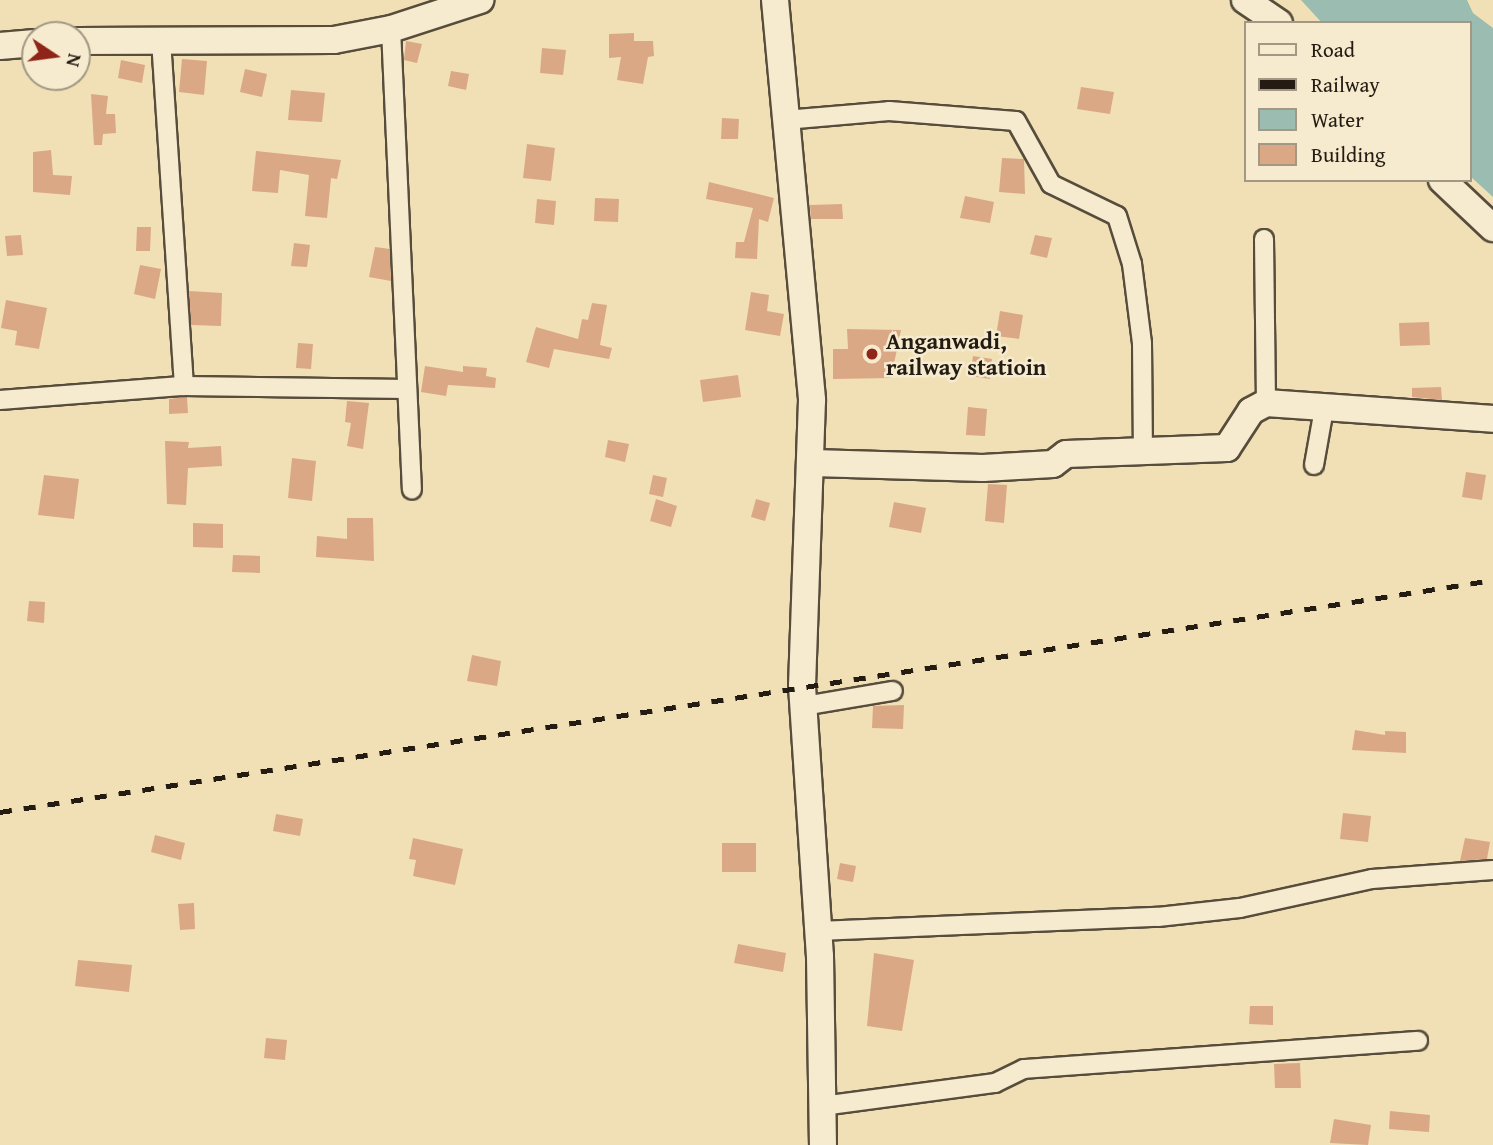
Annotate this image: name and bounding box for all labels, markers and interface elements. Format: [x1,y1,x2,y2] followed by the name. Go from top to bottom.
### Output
[21,21,91,91] north arrow
[1244,21,1472,182] legend
[1311,34,1355,65] text: Road
[59,51,90,70] text: N
[1311,69,1380,100] text: Railway
[1311,104,1364,135] text: Water
[1311,139,1385,170] text: Building
[886,327,1046,381] place label: Anganwadi, railway statioin
[864,346,880,362] marker: Anganwadi, railway statioin

